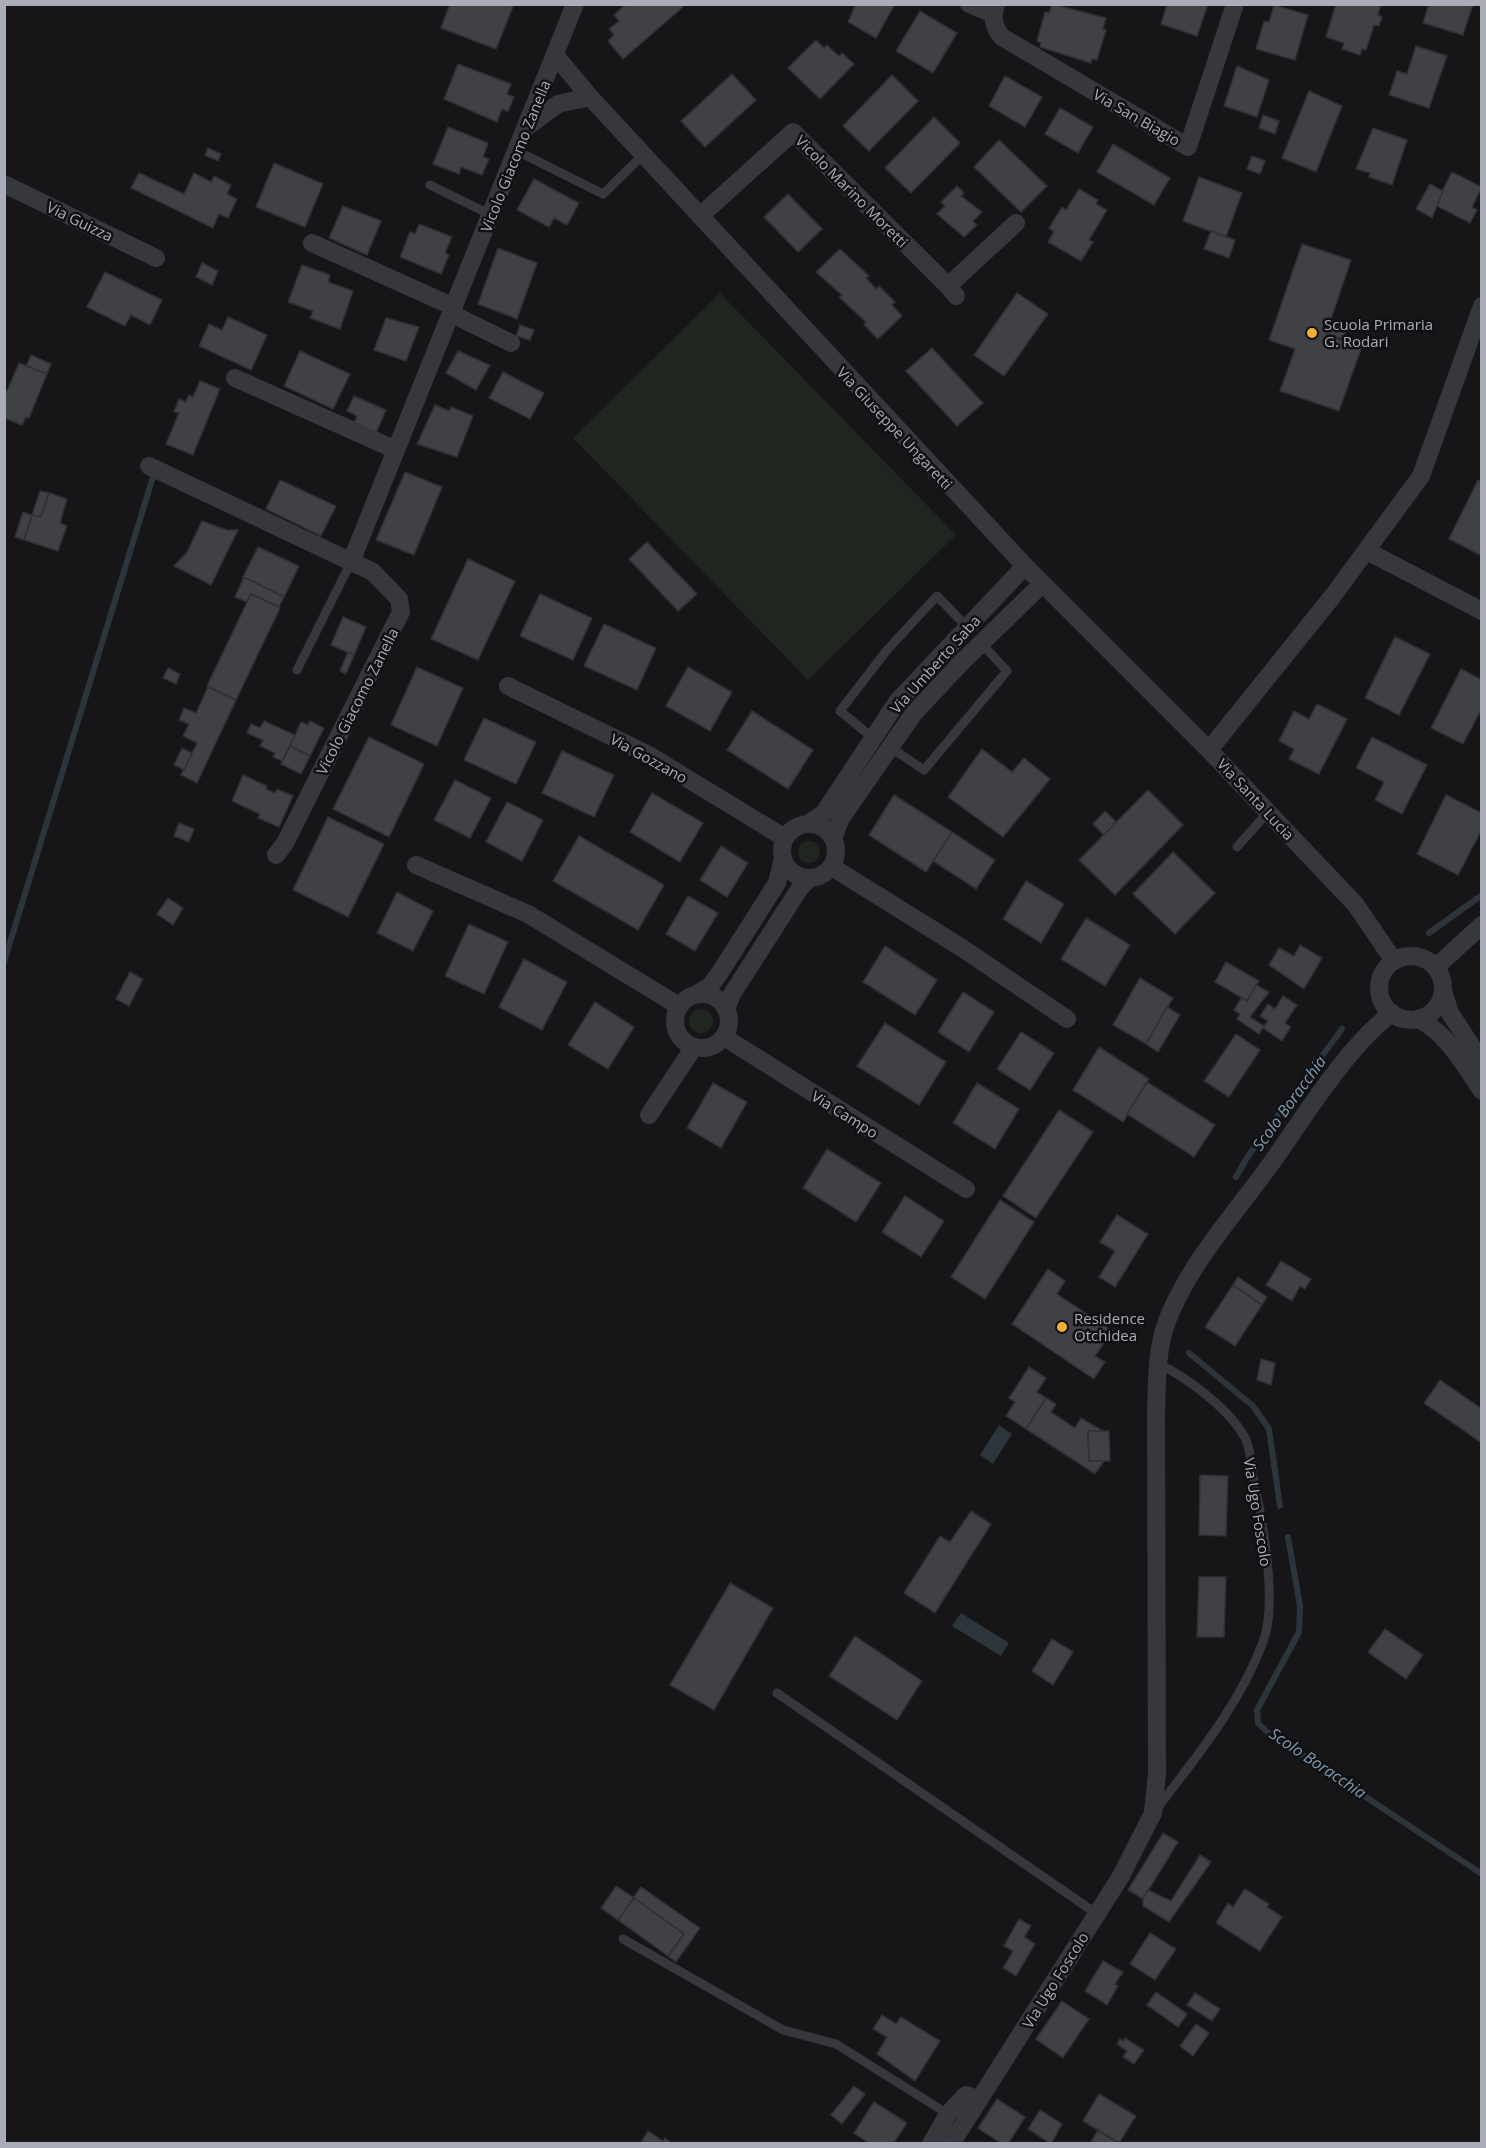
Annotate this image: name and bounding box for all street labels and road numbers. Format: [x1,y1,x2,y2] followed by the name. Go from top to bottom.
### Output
[475,77,555,235] street label: Vicolo Giacomo Zanella
[1090,84,1184,150] street label: Via San Biagio
[792,131,912,251] street label: Vicolo Marino Moretti
[44,196,116,246] street label: Via Guizza
[833,362,957,494] street label: Via Giuseppe Ungaretti
[885,611,985,717] street label: Via Umberto Saba
[311,624,403,778] street label: Vicolo Giacomo Zanella
[607,729,691,787] street label: Via Gozzano
[1213,754,1299,844] street label: Via Santa Lucia
[808,1086,882,1142] street label: Via Campo
[1240,1456,1276,1568] street label: Via Ugo Foscolo
[1017,1928,1093,2032] street label: Via Ugo Foscolo

